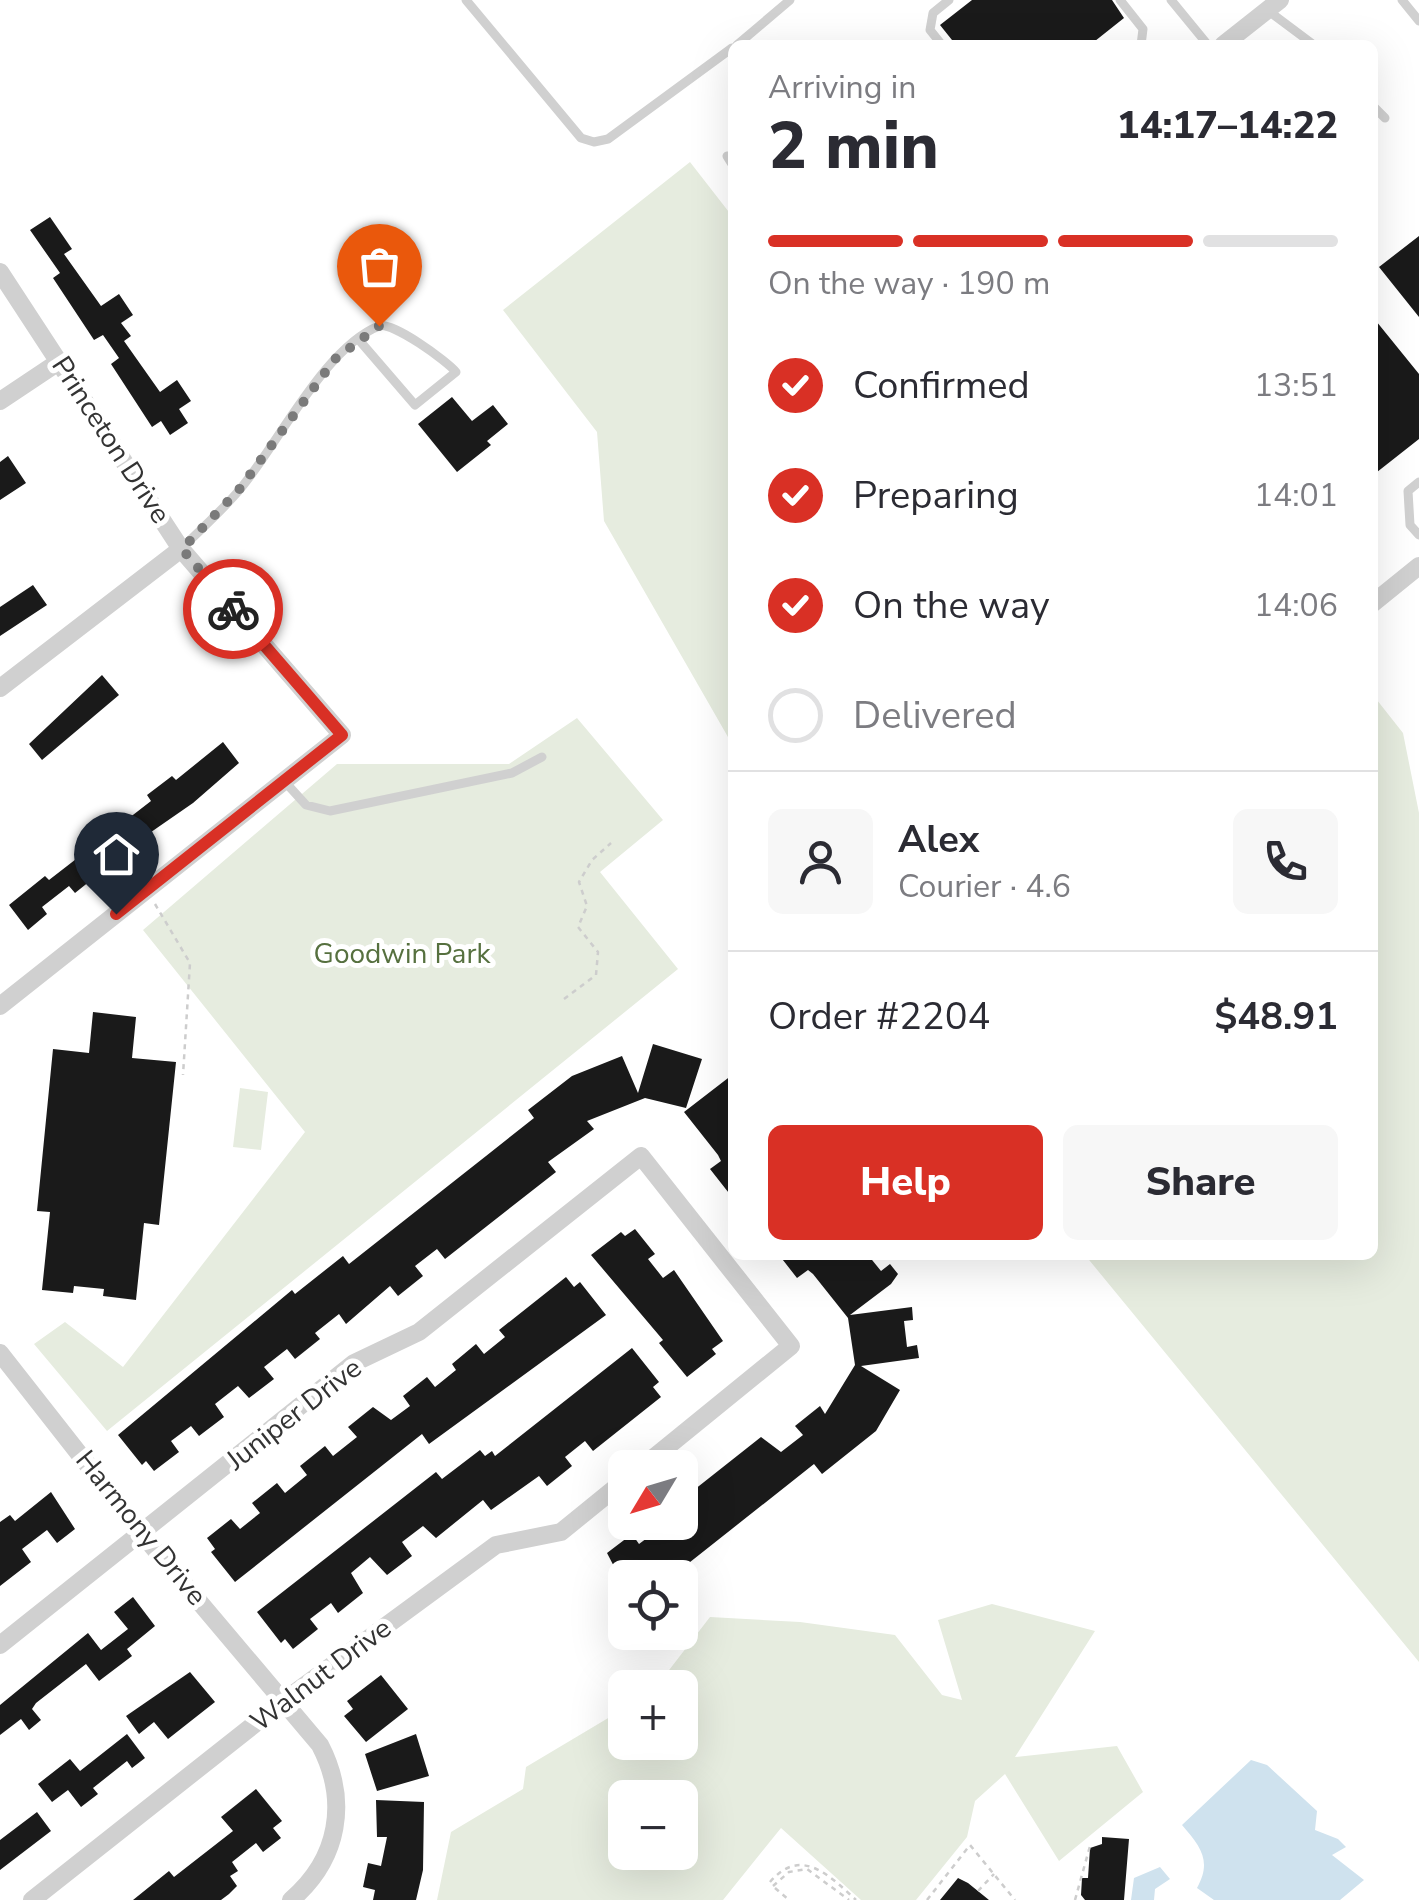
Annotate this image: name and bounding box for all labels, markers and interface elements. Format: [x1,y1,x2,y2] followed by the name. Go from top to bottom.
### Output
[768,66,916,109] text: Arriving in
[1117,100,1338,151] text: 14:17–14:22
[768,102,939,191] text: 2 min
[337,224,422,327] pin
[352,239,407,294] icon: bag
[768,262,1050,305] text: On the way · 190 m
[43,349,179,531] street label: Princeton Drive
[768,358,823,413] icon: check
[853,360,1030,411] text: Confirmed
[1254,364,1338,407] text: 13:51
[768,468,823,523] icon: check
[853,470,1019,521] text: Preparing
[1254,474,1338,517] text: 14:01
[183,559,283,659] courier
[768,578,823,633] icon: check
[853,580,1049,631] text: On the way
[206,582,261,637] icon: bike
[1254,584,1338,627] text: 14:06
[853,690,1017,741] text: Delivered
[768,809,873,914] button: person
[1233,809,1338,914] button: phone
[74,812,159,915] pin
[898,814,979,865] text: Alex
[89,827,144,882] icon: home
[898,865,1071,908] text: Courier · 4.6
[314,935,491,973] park label: Goodwin Park
[768,991,990,1042] text: Order #2204
[1215,991,1338,1042] text: $48.91
[768,1125,1043,1240] button: Help
[1063,1125,1338,1240] button: Share
[218,1349,370,1479] street label: Juniper Drive
[67,1442,215,1614] street label: Harmony Drive
[608,1450,698,1540] north arrow
[608,1450,698,1870] map controls
[608,1560,698,1650] button: locate
[243,1609,399,1741] street label: Walnut Drive
[608,1670,698,1760] button: +
[608,1780,698,1870] button: −

